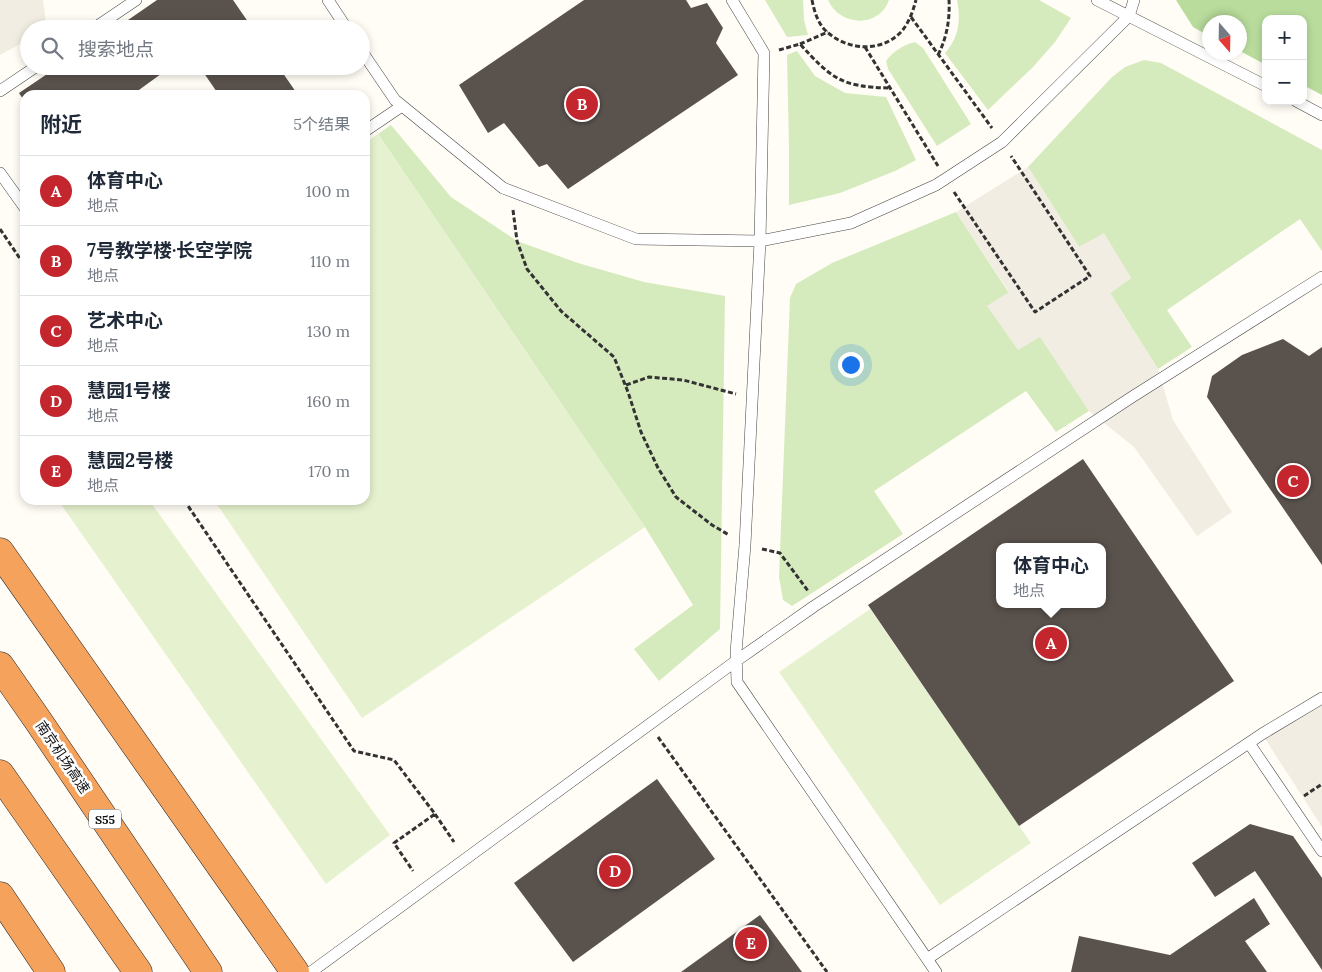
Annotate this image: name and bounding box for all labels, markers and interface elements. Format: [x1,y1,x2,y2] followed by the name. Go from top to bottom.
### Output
[1202,15,1247,60] north arrow
[1262,15,1307,105] map controls
[1262,15,1307,60] button: +
[20,20,370,75] search box
[38,34,66,62] icon: search
[78,37,154,61] text: 搜索地点
[1262,60,1307,105] button: −
[566,85,598,123] pin: B
[40,111,82,138] text: 附近
[293,114,350,134] text: 5个结果
[87,168,163,192] text: 体育中心
[51,181,61,201] text: A
[306,181,350,201] text: 100 m
[87,195,119,215] text: 地点
[87,238,252,262] text: 7号教学楼·长空学院
[51,251,61,271] text: B
[310,251,350,271] text: 110 m
[87,265,119,285] text: 地点
[87,308,163,332] text: 艺术中心
[50,321,62,341] text: C
[307,321,350,341] text: 130 m
[87,335,119,355] text: 地点
[838,352,864,378] your location
[87,378,171,402] text: 慧园1号楼
[50,391,62,411] text: D
[306,391,350,411] text: 160 m
[87,405,119,425] text: 地点
[87,448,173,472] text: 慧园2号楼
[51,461,61,481] text: E
[308,461,350,481] text: 170 m
[1277,462,1309,500] pin: C
[87,475,119,495] text: 地点
[996,543,1106,608] popup
[1013,553,1089,577] text: 体育中心
[1013,580,1045,600] text: 地点
[1035,624,1067,662] pin: A
[32,717,94,797] street label: 南京机场高速
[89,810,121,829] road number: S55
[599,852,631,890] pin: D
[735,924,767,962] pin: E

